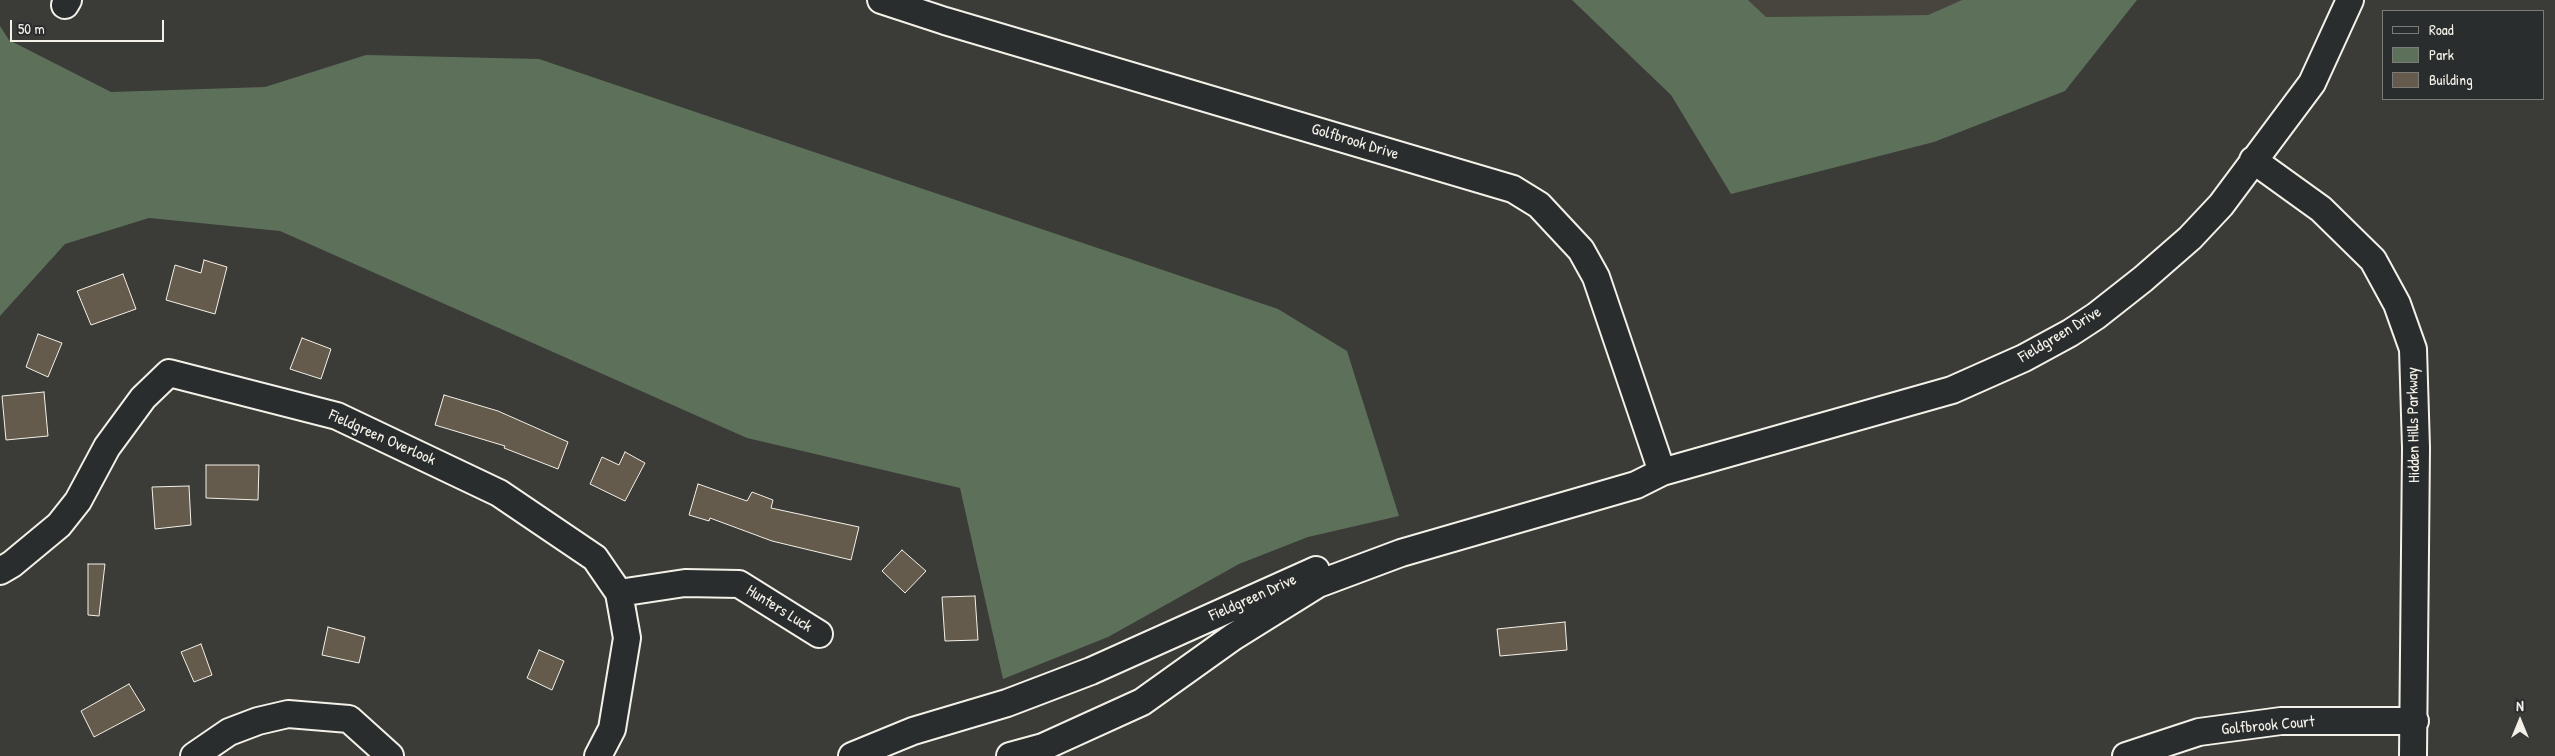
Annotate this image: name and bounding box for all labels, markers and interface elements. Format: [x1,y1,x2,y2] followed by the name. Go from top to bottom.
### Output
[12,10,166,42] scale bar
[2382,10,2545,100] legend
[18,18,45,39] text: 50 m
[2429,19,2454,40] text: Road
[2429,44,2454,65] text: Park
[2429,69,2473,90] text: Building
[1309,120,1401,164] street label: Golfbrook Drive
[2015,303,2105,367] street label: Fieldgreen Drive
[2403,367,2425,483] street label: Hidden Hills Parkway
[326,406,438,470] street label: Fieldgreen Overlook
[1206,570,1300,626] street label: Fieldgreen Drive
[742,581,816,637] street label: Hunters Luck
[2495,696,2545,746] north arrow
[2516,696,2524,715] text: N
[2221,712,2315,740] street label: Golfbrook Court

